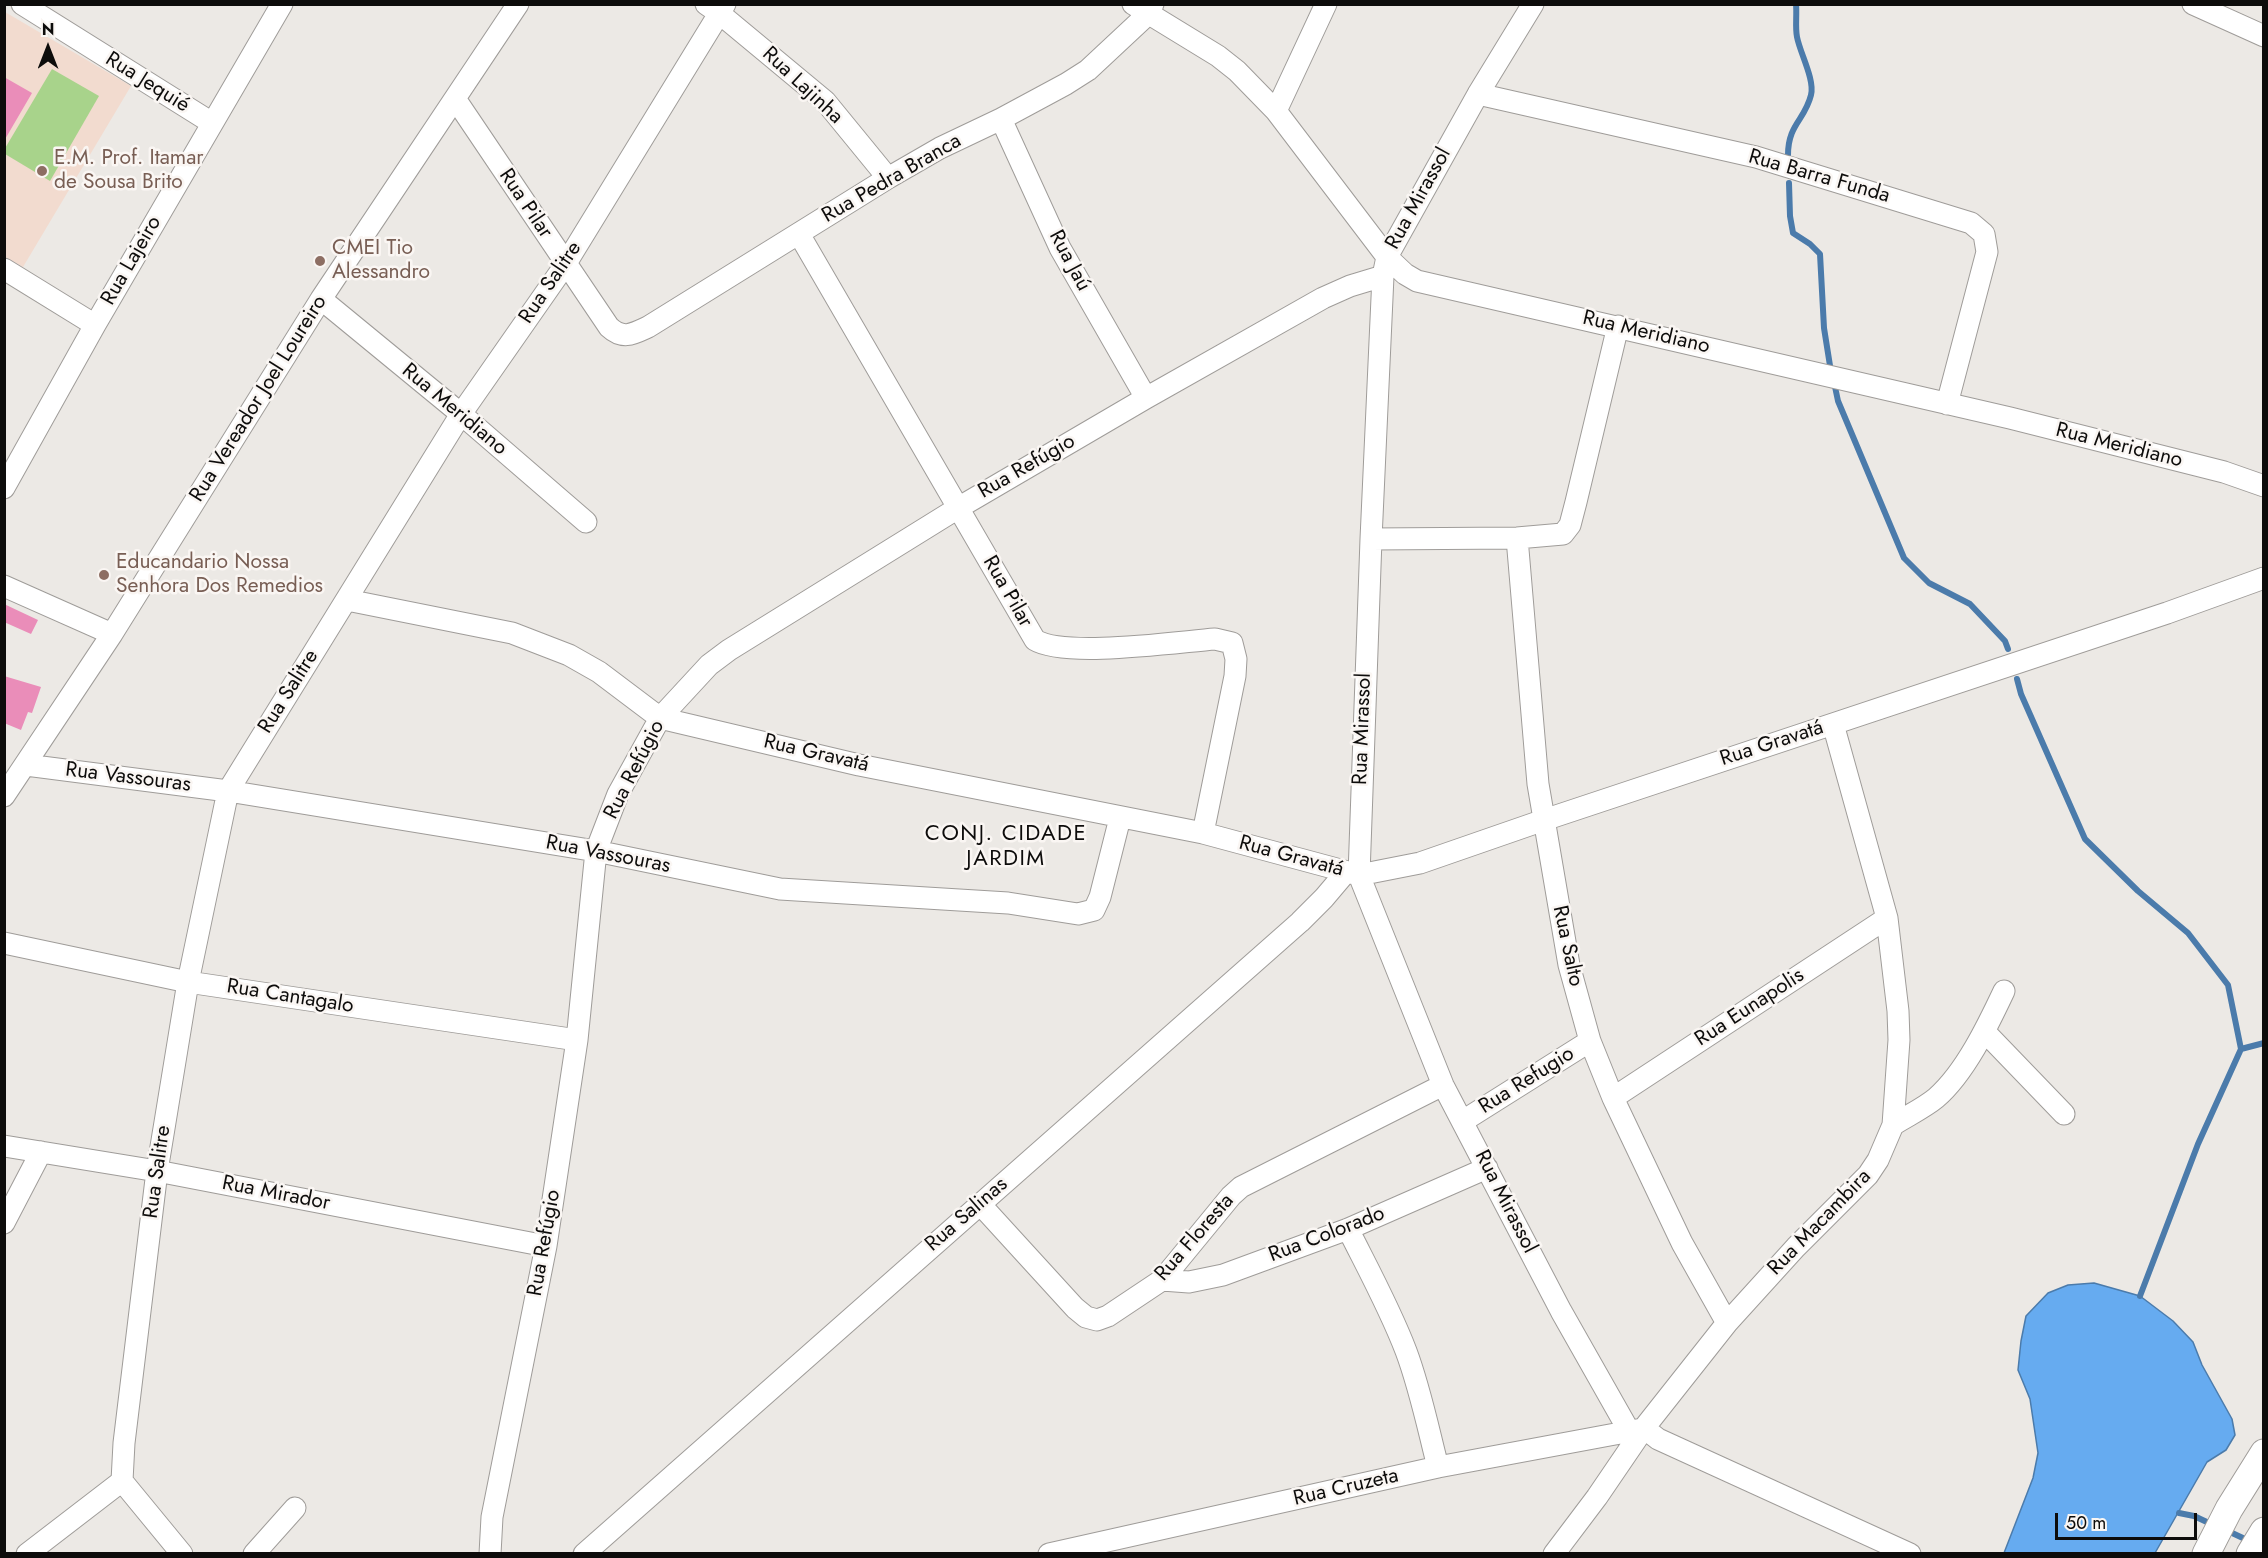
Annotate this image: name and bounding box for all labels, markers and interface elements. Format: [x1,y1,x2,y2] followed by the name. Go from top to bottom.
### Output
[18,18,78,78] north arrow
[42,18,54,41] text: N
[756,42,848,130] street label: Rua Lajinha
[100,47,194,119] street label: Rua Jequié
[818,129,966,229] street label: Rua Pedra Branca
[1381,144,1457,254] street label: Rua Mirassol
[1745,145,1893,209] street label: Rua Barra Funda
[54,146,203,196] place label: E.M. Prof. Itamar de Sousa Brito
[35,164,49,178] marker: E.M. Prof. Itamar de Sousa Brito
[493,165,557,243] street label: Rua Pilar
[96,212,168,310] street label: Rua Lajeiro
[1043,226,1095,296] street label: Rua Jaú
[332,236,430,286] place label: CMEI Tio Alessandro
[514,237,588,329] street label: Rua Salitre
[313,254,327,268] marker: CMEI Tio Alessandro
[185,291,333,507] street label: Rua Vereador Joel Loureiro
[1580,306,1712,360] street label: Rua Meridiano
[396,359,512,461] street label: Rua Meridiano
[2053,418,2185,474] street label: Rua Meridiano
[974,429,1080,505] street label: Rua Refúgio
[116,550,323,600] place label: Educandario Nossa Senhora Dos Remedios
[977,552,1037,632] street label: Rua Pilar
[97,568,111,582] marker: Educandario Nossa Senhora Dos Remedios
[253,646,325,738] street label: Rua Salitre
[1348,673,1378,785] street label: Rua Mirassol
[1717,715,1827,773] street label: Rua Gravatá
[599,716,671,824] street label: Rua Refúgio
[761,730,871,778] street label: Rua Gravatá
[64,758,192,798] street label: Rua Vassouras
[925,822,1087,873] district label: CONJ. CIDADE JARDIM
[544,831,672,879] street label: Rua Vassouras
[1236,831,1346,883] street label: Rua Gravatá
[1546,903,1588,989] street label: Rua Salto
[1691,963,1809,1053] street label: Rua Eunapolis
[225,975,355,1019] street label: Rua Cantagalo
[1475,1042,1579,1120] street label: Rua Refugio
[139,1124,177,1220] street label: Rua Salitre
[1468,1146,1542,1258] street label: Rua Mirassol
[1763,1165,1877,1281] street label: Rua Macambira
[220,1171,332,1217] street label: Rua Mirador
[921,1172,1013,1258] street label: Rua Salinas
[523,1188,567,1298] street label: Rua Refúgio
[1150,1189,1240,1287] street label: Rua Floresta
[1266,1201,1388,1269] street label: Rua Colorado
[1291,1464,1401,1512] street label: Rua Cruzeta
[2058,1501,2200,1539] scale bar
[2066,1510,2106,1536] text: 50 m

